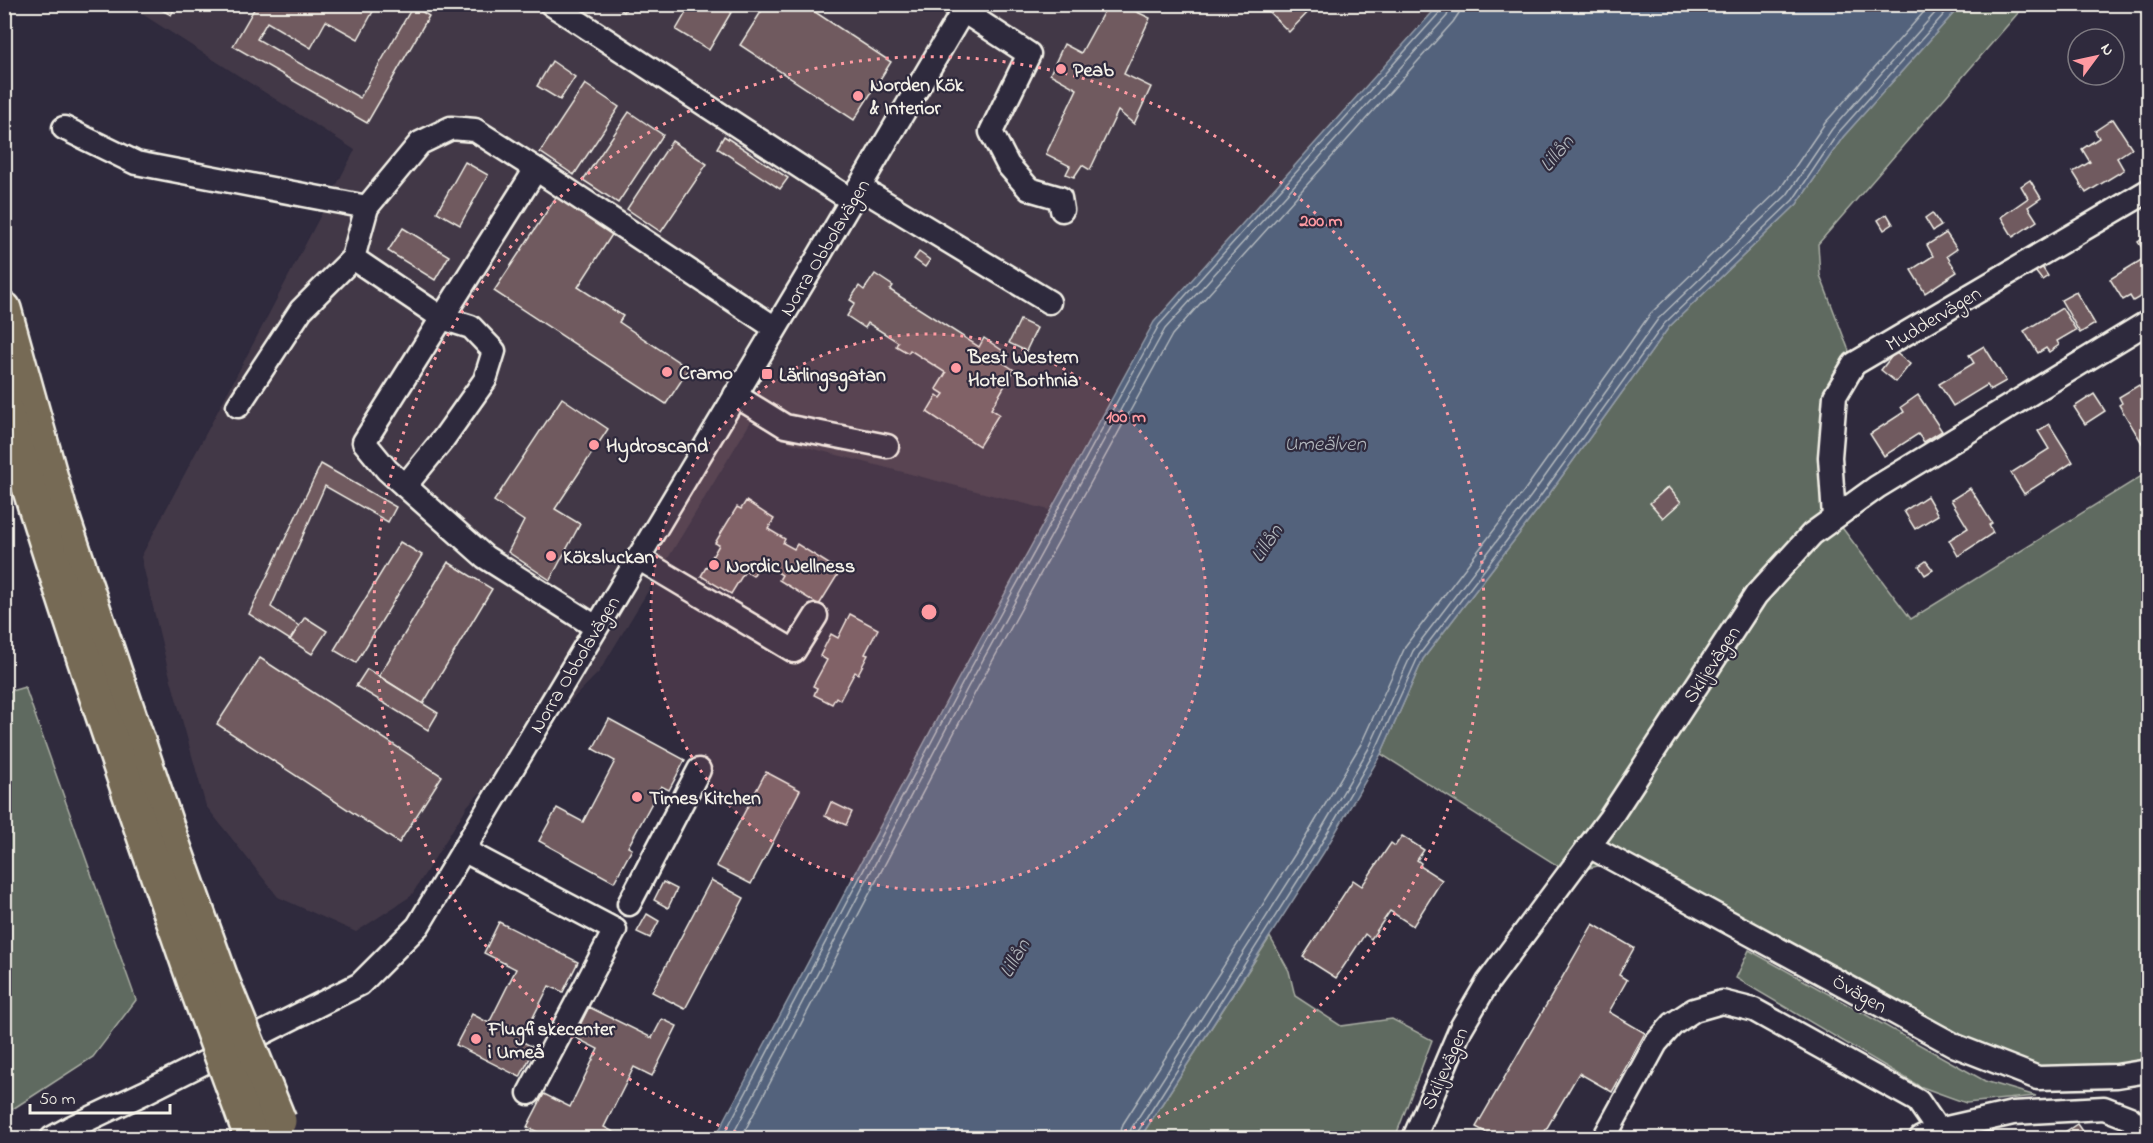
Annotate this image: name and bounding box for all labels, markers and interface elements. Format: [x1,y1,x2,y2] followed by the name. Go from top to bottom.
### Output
[2066,27,2126,87] north arrow
[2094,39,2120,61] text: N
[1073,57,1114,86] place label: Peab
[1054,62,1068,76] marker: Peab
[869,72,965,124] place label: Norden Kök & Interior
[851,89,865,103] marker: Norden Kök & Interior
[1533,129,1582,179] water label: Lillån
[774,174,880,323] street label: Norra Obbolavägen
[1299,209,1343,235] text: 200 m
[1881,280,1988,361] street label: Muddervägen
[967,344,1079,396] place label: Best Western Hotel Bothnia
[679,360,733,389] place label: Cramo
[949,361,963,375] marker: Best Western Hotel Bothnia
[779,362,886,392] place label: Lärlingsgatan
[660,365,674,379] marker: Cramo
[760,367,774,381] marker: Lärlingsgatan
[1106,405,1146,431] text: 100 m
[1284,430,1366,460] water label: Umeälven
[606,433,709,463] place label: Hydroscand
[587,438,601,452] marker: Hydroscand
[1244,518,1292,569] water label: Lillån
[563,544,655,573] place label: Köksluckan
[544,549,558,563] marker: Köksluckan
[726,553,855,582] place label: Nordic Wellness
[707,558,721,572] marker: Nordic Wellness
[524,591,630,740] street label: Norra Obbolavägen
[919,602,939,622] centre of rings
[1677,621,1750,710] street label: Skiljevägen
[649,785,761,814] place label: Times Kitchen
[630,790,644,804] marker: Times Kitchen
[993,933,1039,984] water label: Lillån
[1826,968,1892,1023] street label: Övägen
[487,1016,616,1068] place label: Flugfiskecenter i Umeå
[1415,1023,1478,1115] street label: Skiljevägen
[469,1032,483,1046] marker: Flugfiskecenter i Umeå
[30,1077,170,1115] scale bar
[39,1087,76,1113] text: 50 m

